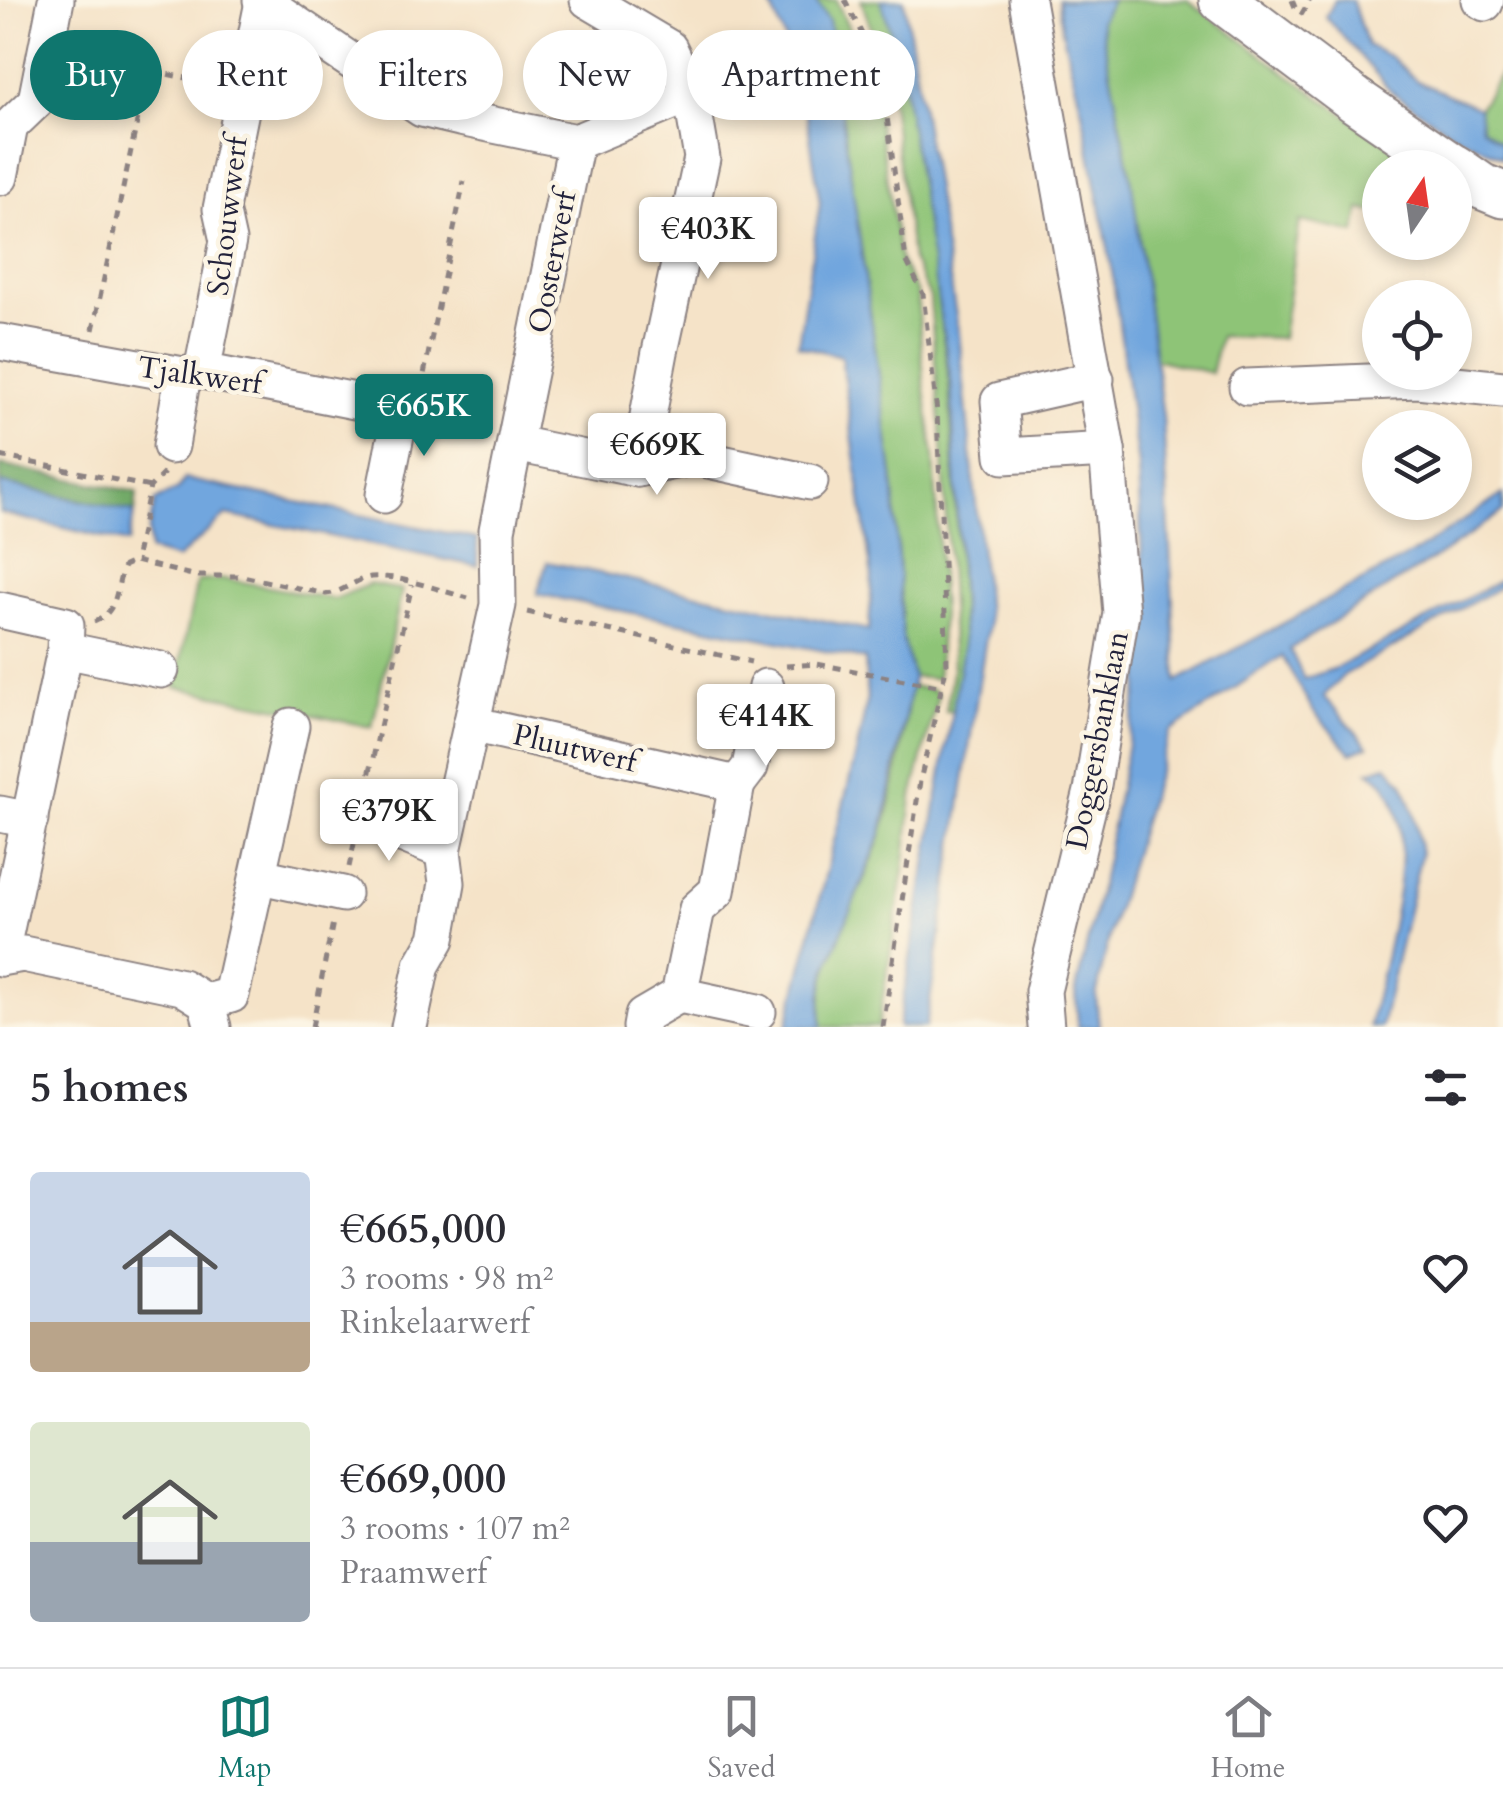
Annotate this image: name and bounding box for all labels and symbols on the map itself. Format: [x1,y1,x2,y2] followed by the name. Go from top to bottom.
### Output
[197,130,258,298] street label: Schouwwerf
[1362,150,1472,260] north arrow
[519,183,587,337] street label: Oosterwerf
[638,197,778,282] pin: €403K
[135,347,269,405] street label: Tjalkwerf
[354,374,494,459] pin: €665K
[587,413,727,498] pin: €669K
[1056,627,1139,853] street label: Doggersbanklaan
[696,684,836,769] pin: €414K
[509,714,645,784] street label: Pluutwerf
[319,779,459,864] pin: €379K

